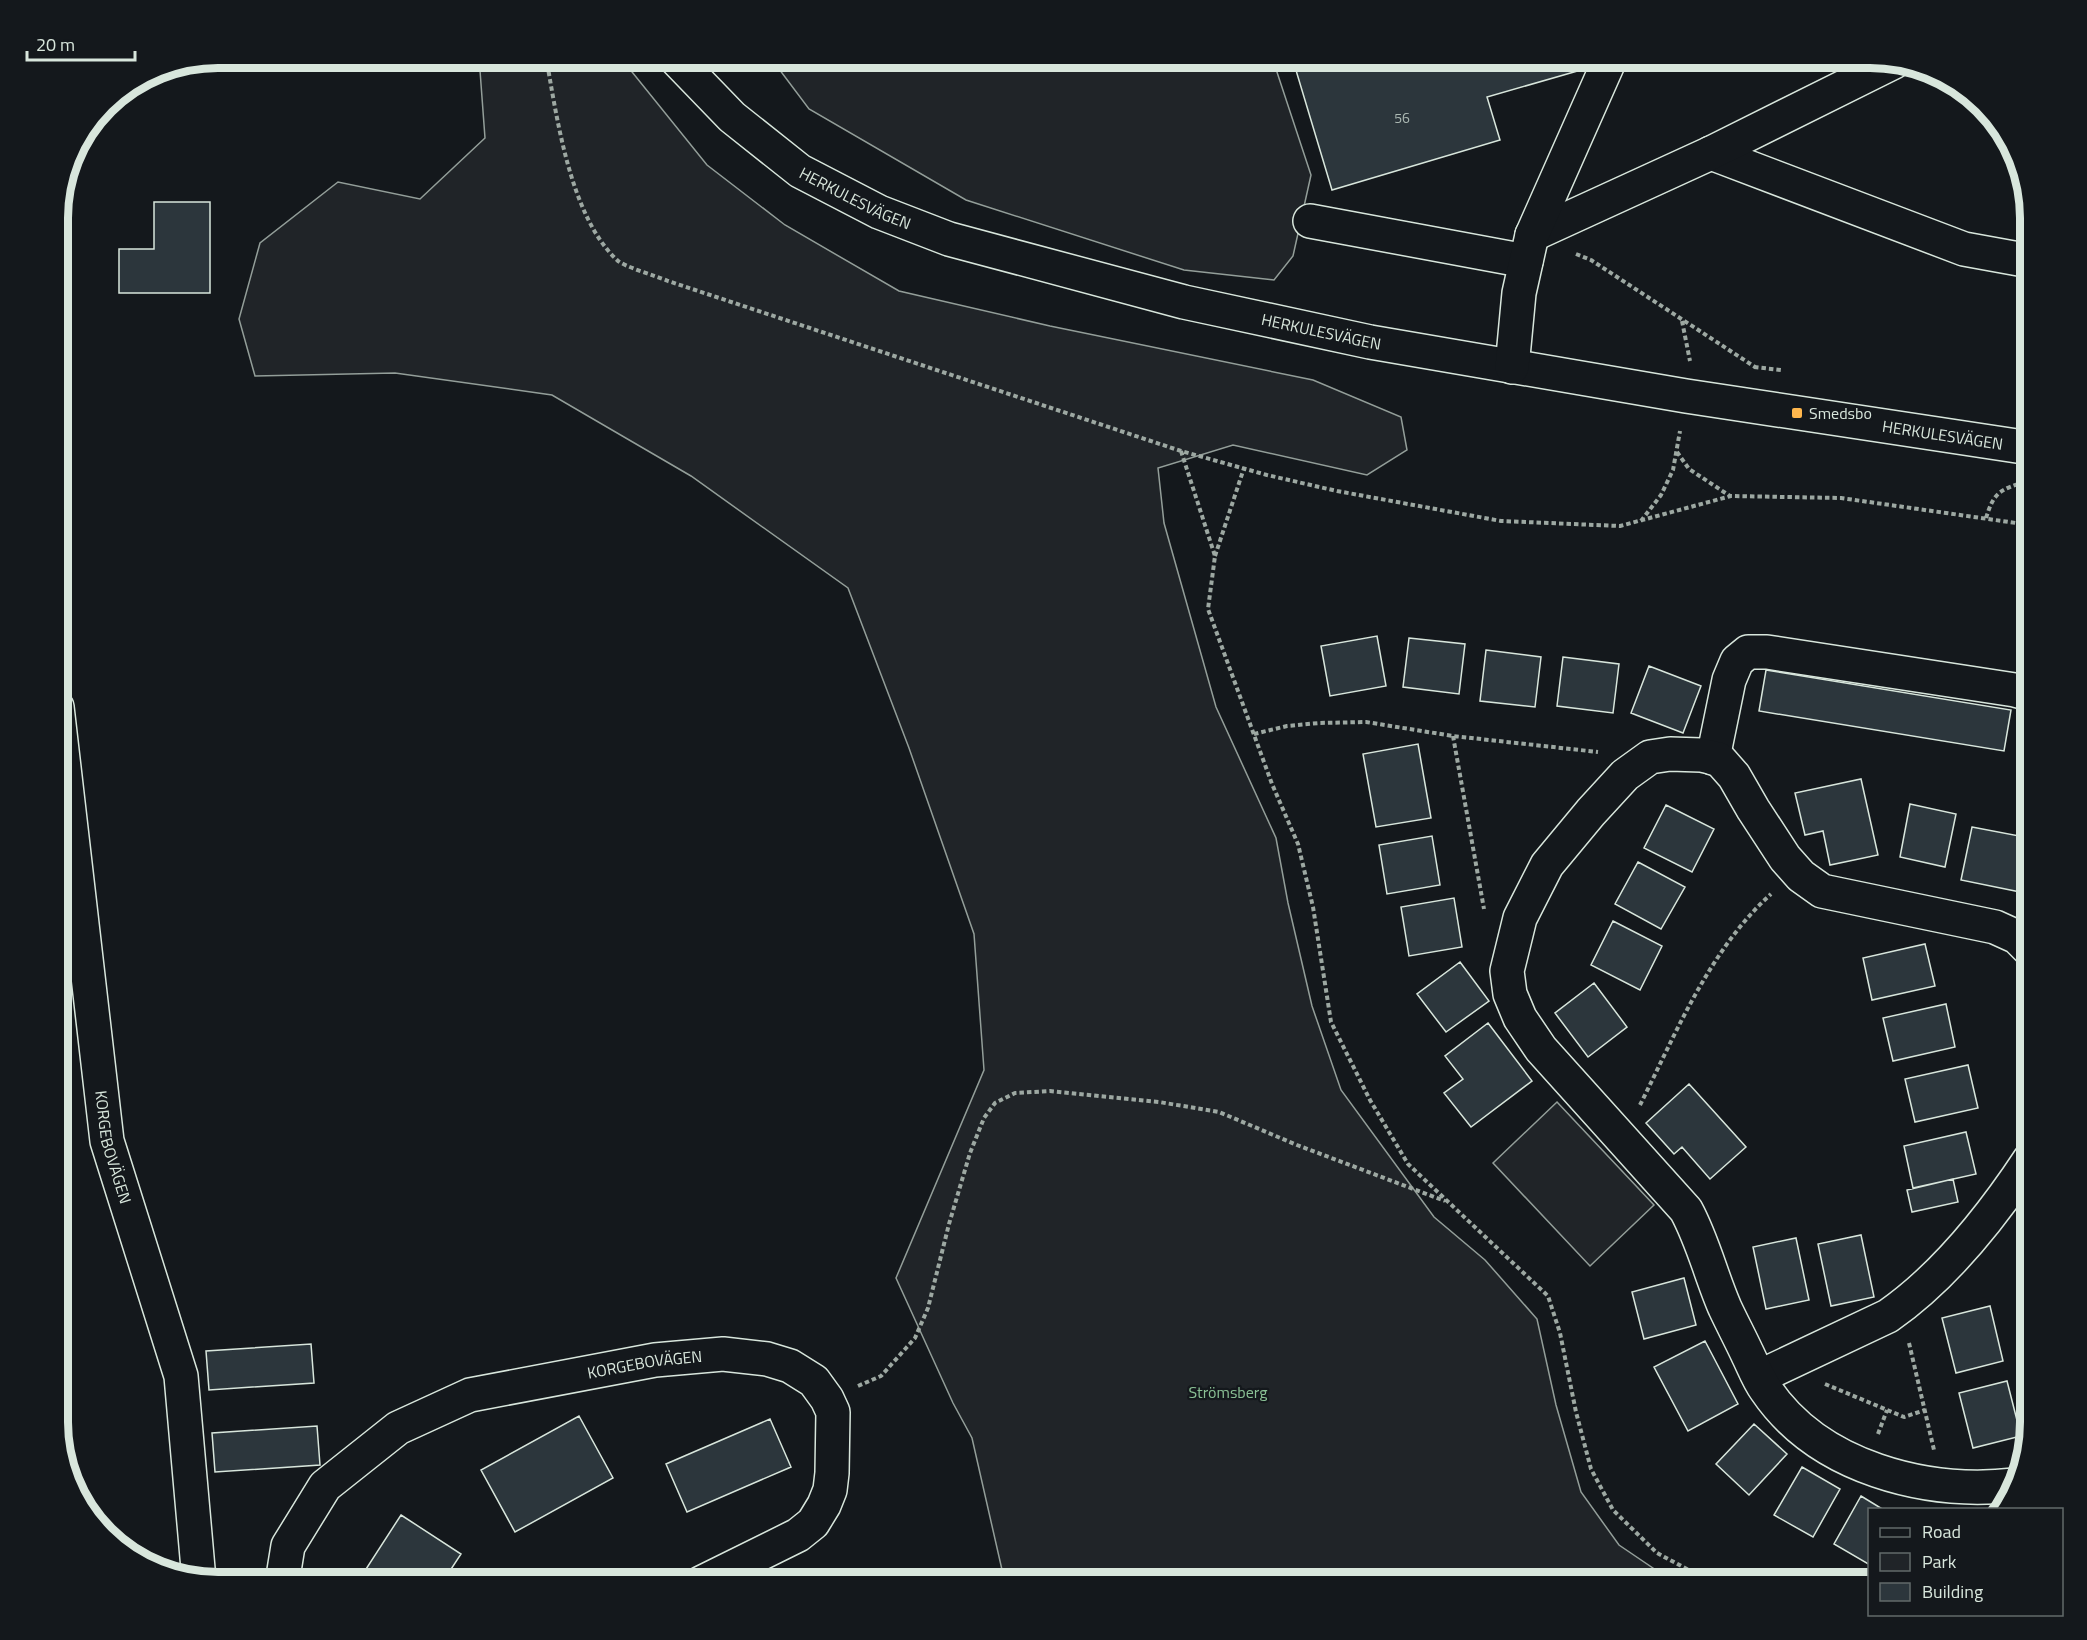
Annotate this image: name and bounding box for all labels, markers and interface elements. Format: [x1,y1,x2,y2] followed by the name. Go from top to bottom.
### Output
[27,24,135,62] scale bar
[36,31,75,58] text: 20 m
[1394,107,1410,128] house number: 56
[795,161,915,235] street label: HERKULESVÄGEN
[1259,307,1383,356] street label: HERKULESVÄGEN
[1809,401,1872,425] place label: Smedsbo
[1790,406,1804,420] marker: Smedsbo
[1881,414,2005,456] street label: HERKULESVÄGEN
[89,1089,138,1207] street label: KORGEBOVÄGEN
[585,1344,703,1385] street label: KORGEBOVÄGEN
[1189,1380,1267,1404] park label: Strömsberg
[1868,1508,2063,1616] legend
[1922,1518,1961,1545] text: Road
[1922,1548,1957,1575] text: Park
[1922,1578,1983,1605] text: Building

